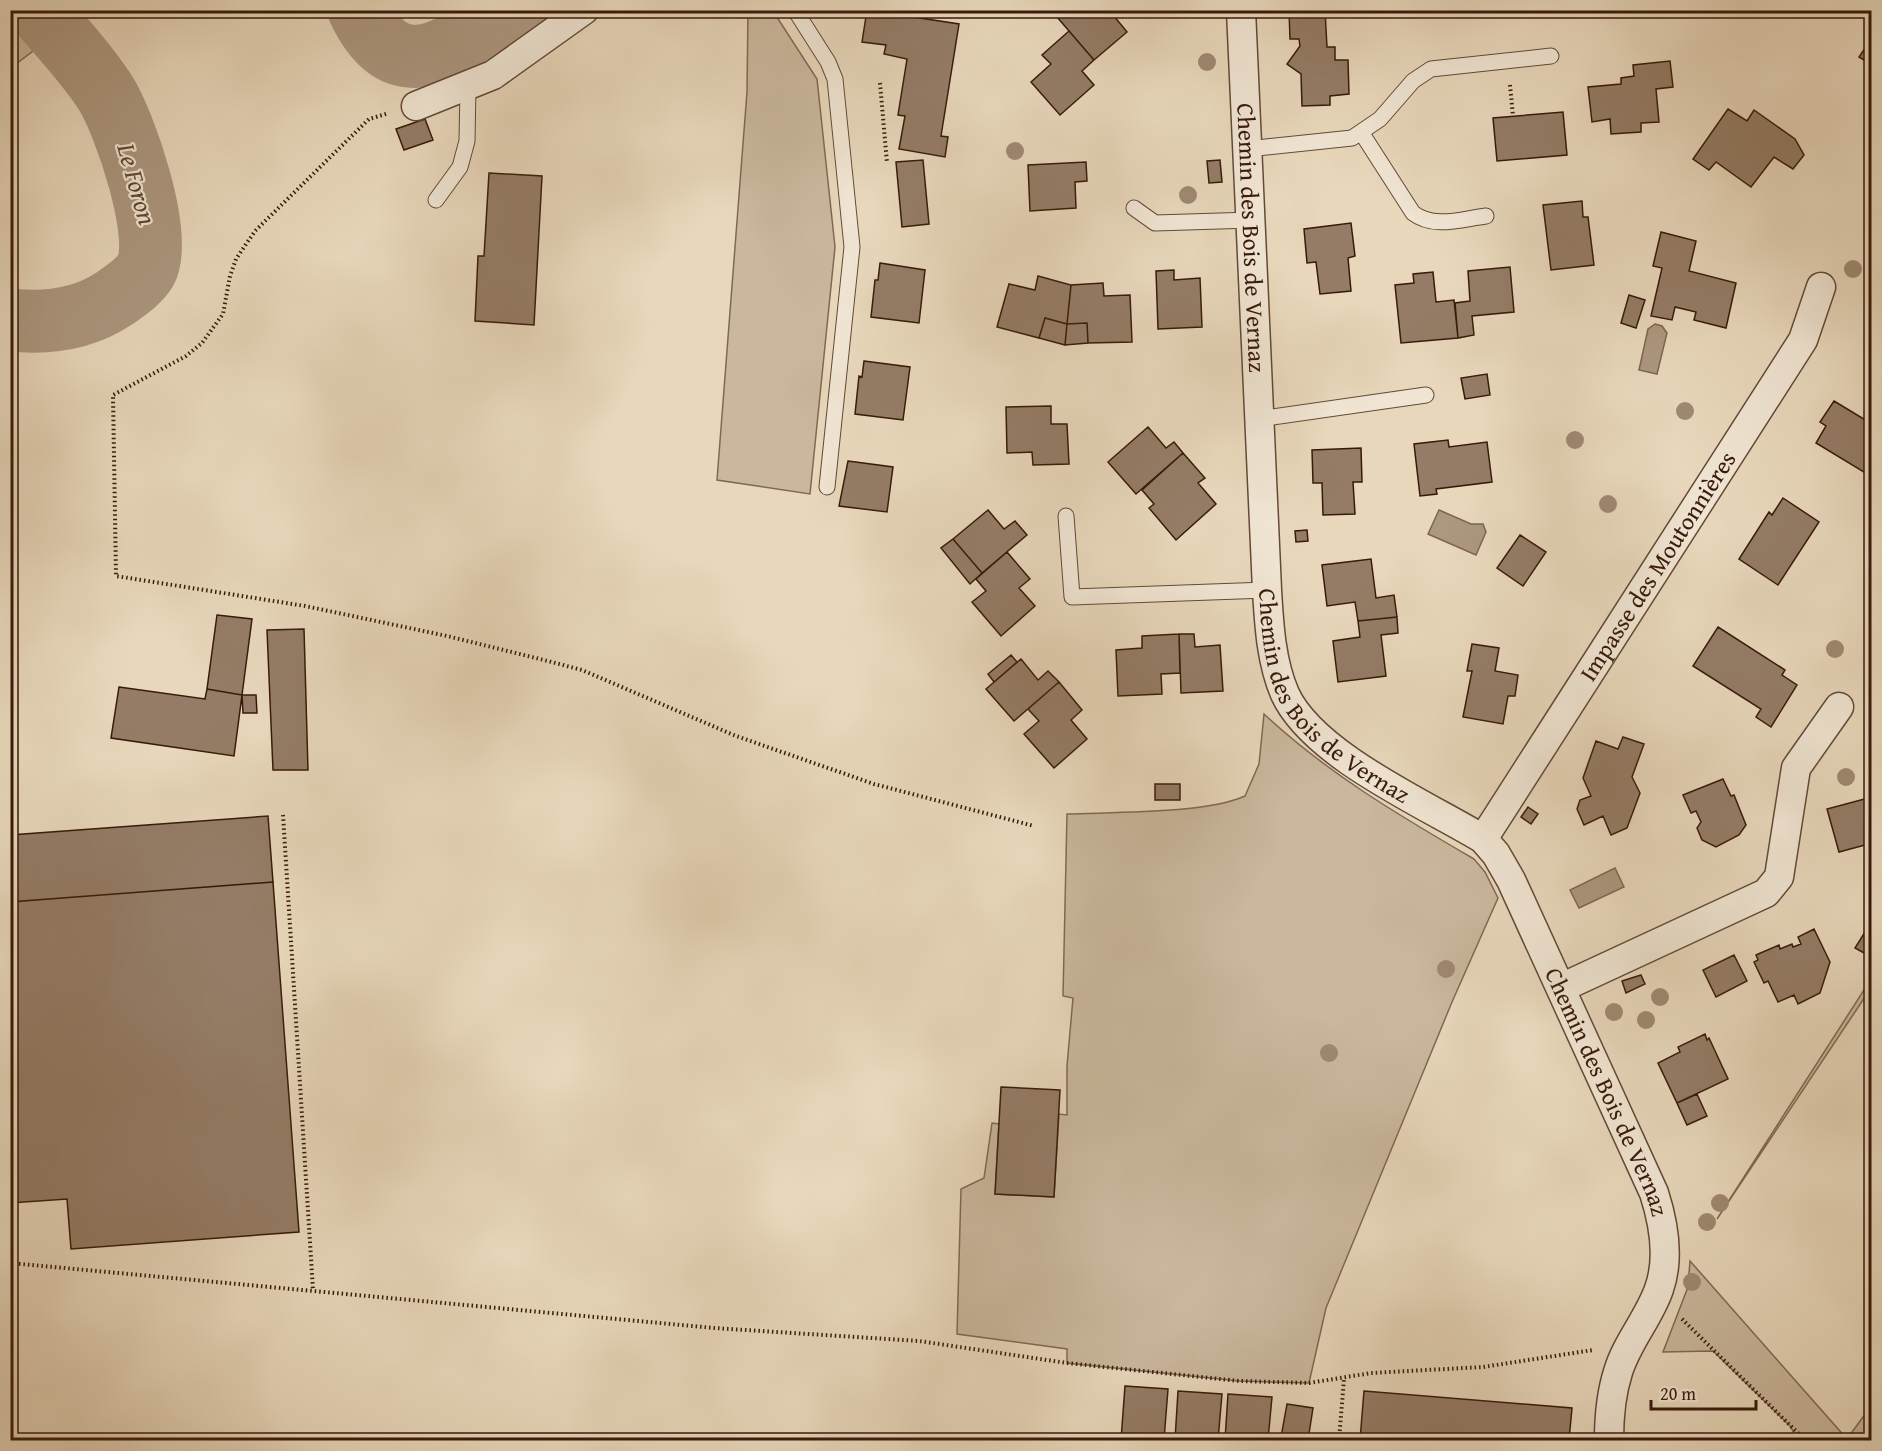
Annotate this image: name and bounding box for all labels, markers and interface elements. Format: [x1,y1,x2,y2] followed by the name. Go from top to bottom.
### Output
[1228,102,1275,373] street label: Chemin des Bois de Vernaz
[107,138,168,229] water label: Le Foron
[1571,444,1744,688] street label: Impasse des Moutonnières
[1250,588,1416,812] street label: Chemin des Bois de Vernaz
[1536,962,1678,1220] street label: Chemin des Bois de Vernaz
[1651,1373,1756,1411] scale bar
[1660,1380,1696,1407] text: 20 m

